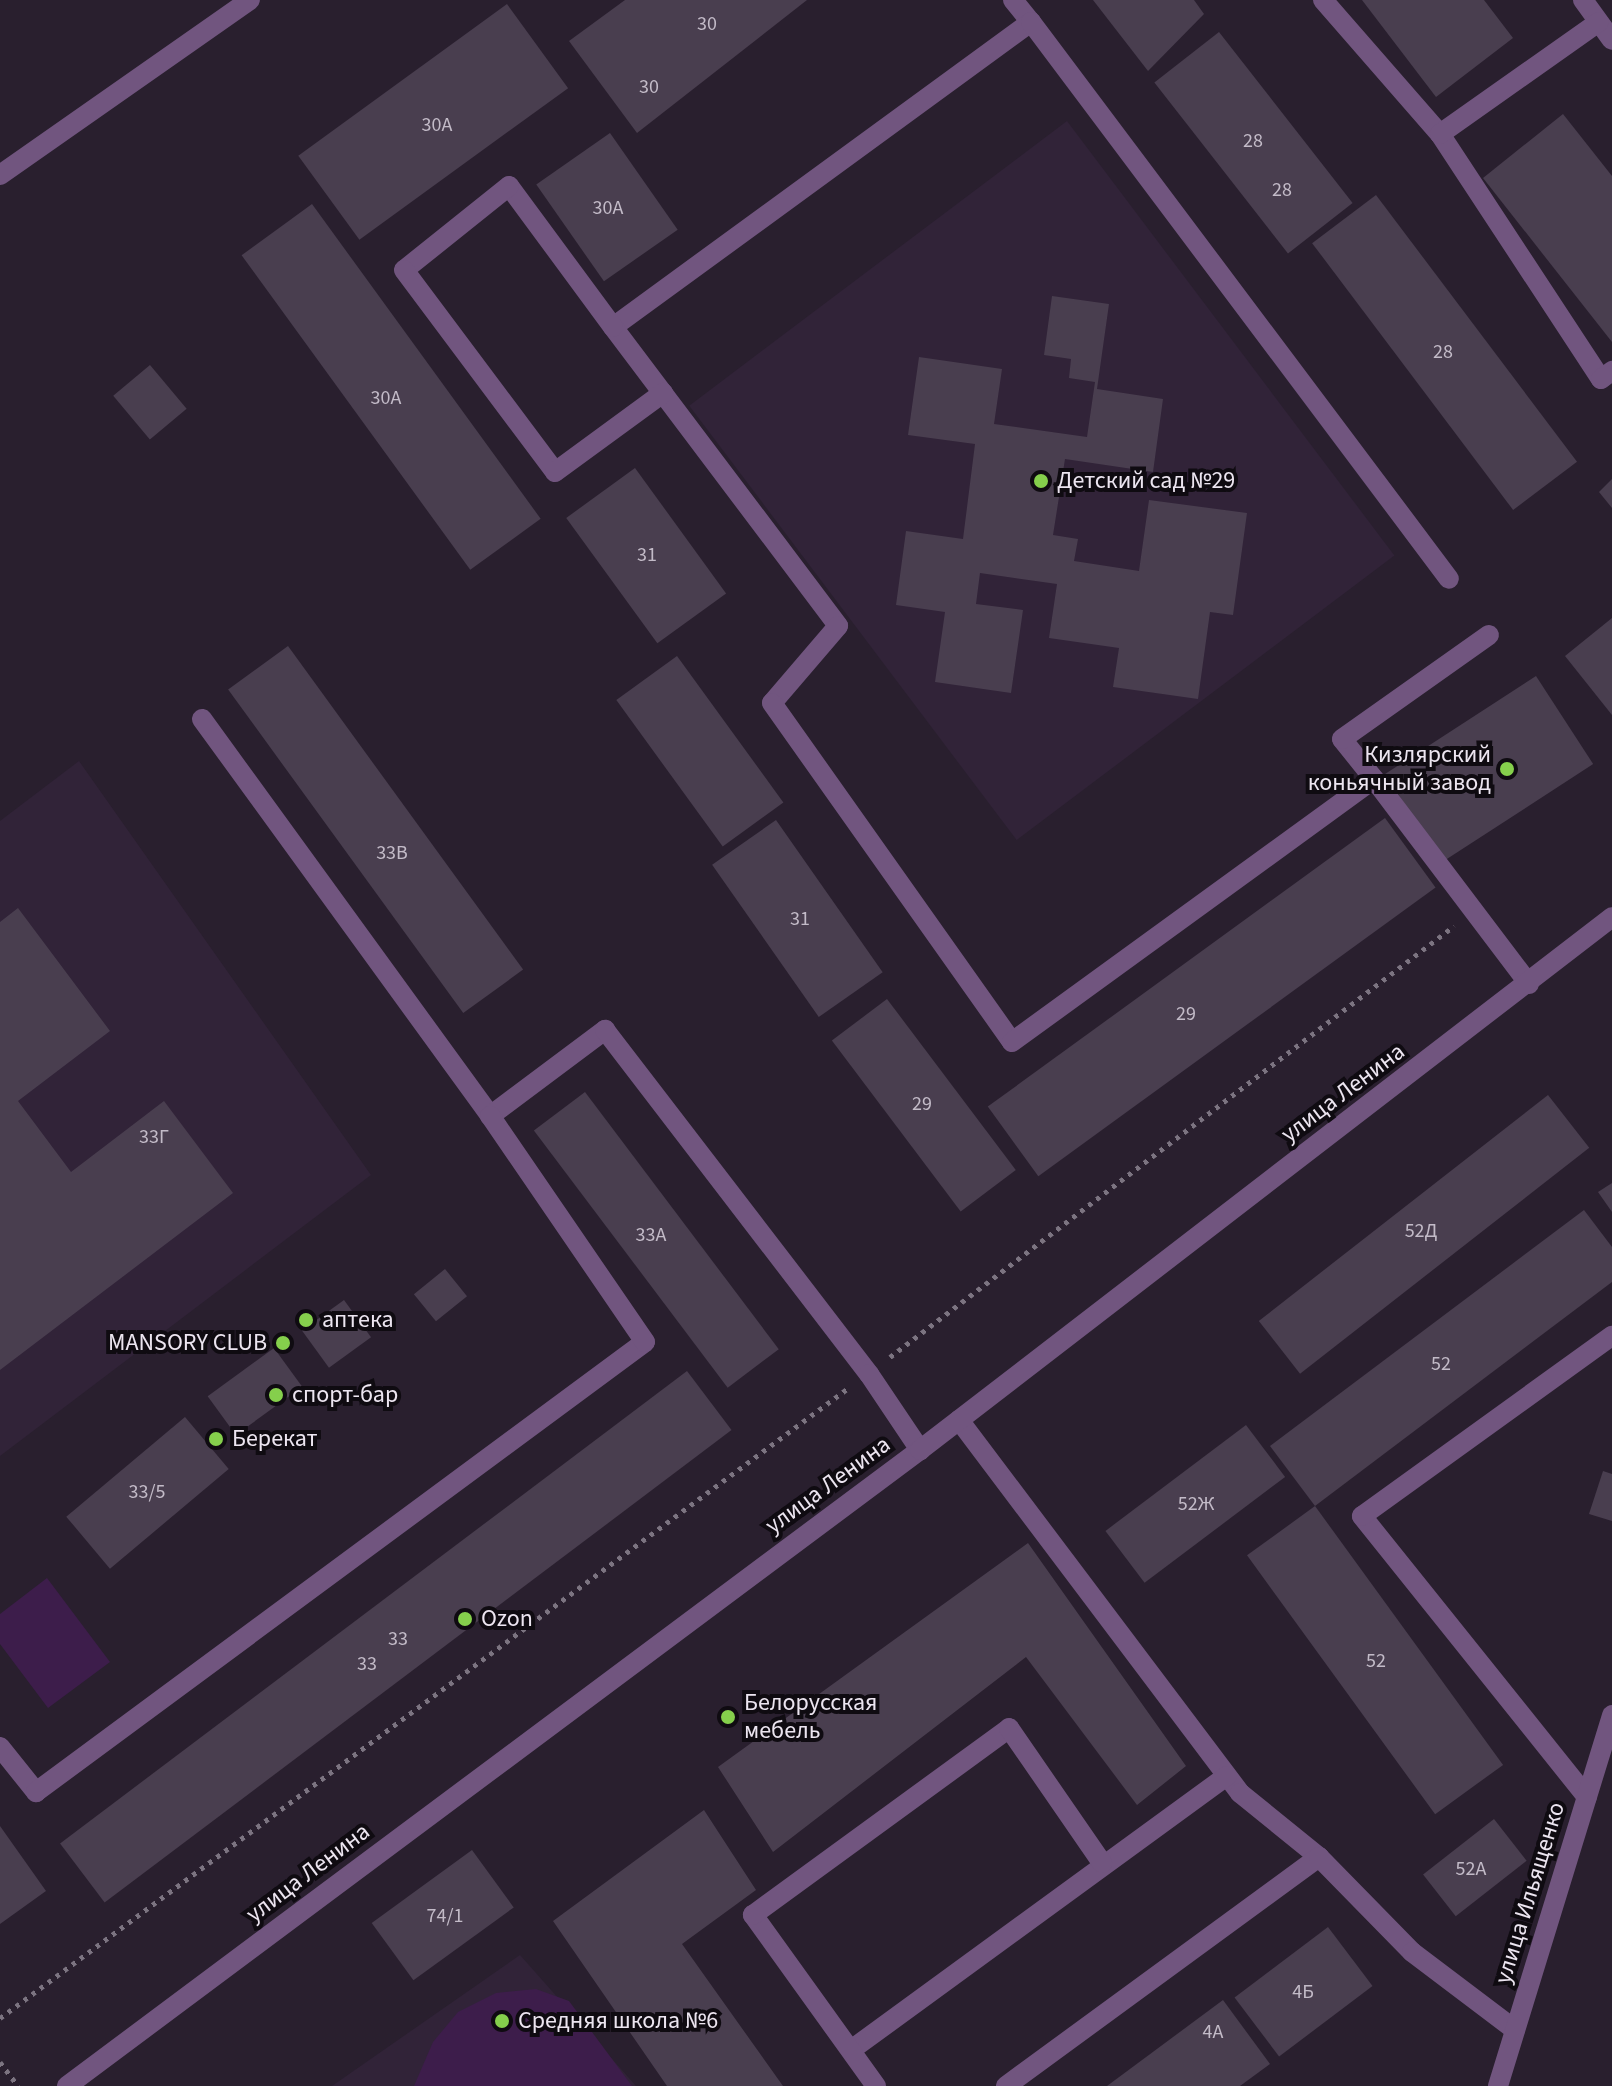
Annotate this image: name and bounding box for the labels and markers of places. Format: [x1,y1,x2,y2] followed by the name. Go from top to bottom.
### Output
[1057,467,1235,495] place label: Детский сад №29
[1032,472,1050,490] marker: Детский сад №29
[1308,741,1491,797] place label: Кизлярский коньячный завод
[1498,760,1516,778] marker: Кизлярский коньячный завод
[322,1306,394,1334] place label: аптека
[297,1311,315,1329] marker: аптека
[108,1329,267,1357] place label: MANSORY CLUB
[274,1334,292,1352] marker: MANSORY CLUB
[292,1381,398,1409] place label: спорт-бар
[267,1386,285,1404] marker: спорт-бар
[232,1425,317,1453] place label: Берекат
[207,1430,225,1448] marker: Берекат
[481,1605,533,1633] place label: Ozon
[456,1610,474,1628] marker: Ozon
[744,1689,877,1745] place label: Белорусская мебель
[719,1708,737,1726] marker: Белорусская мебель
[518,2007,718,2035] place label: Средняя школа №6
[493,2012,511,2030] marker: Средняя школа №6

